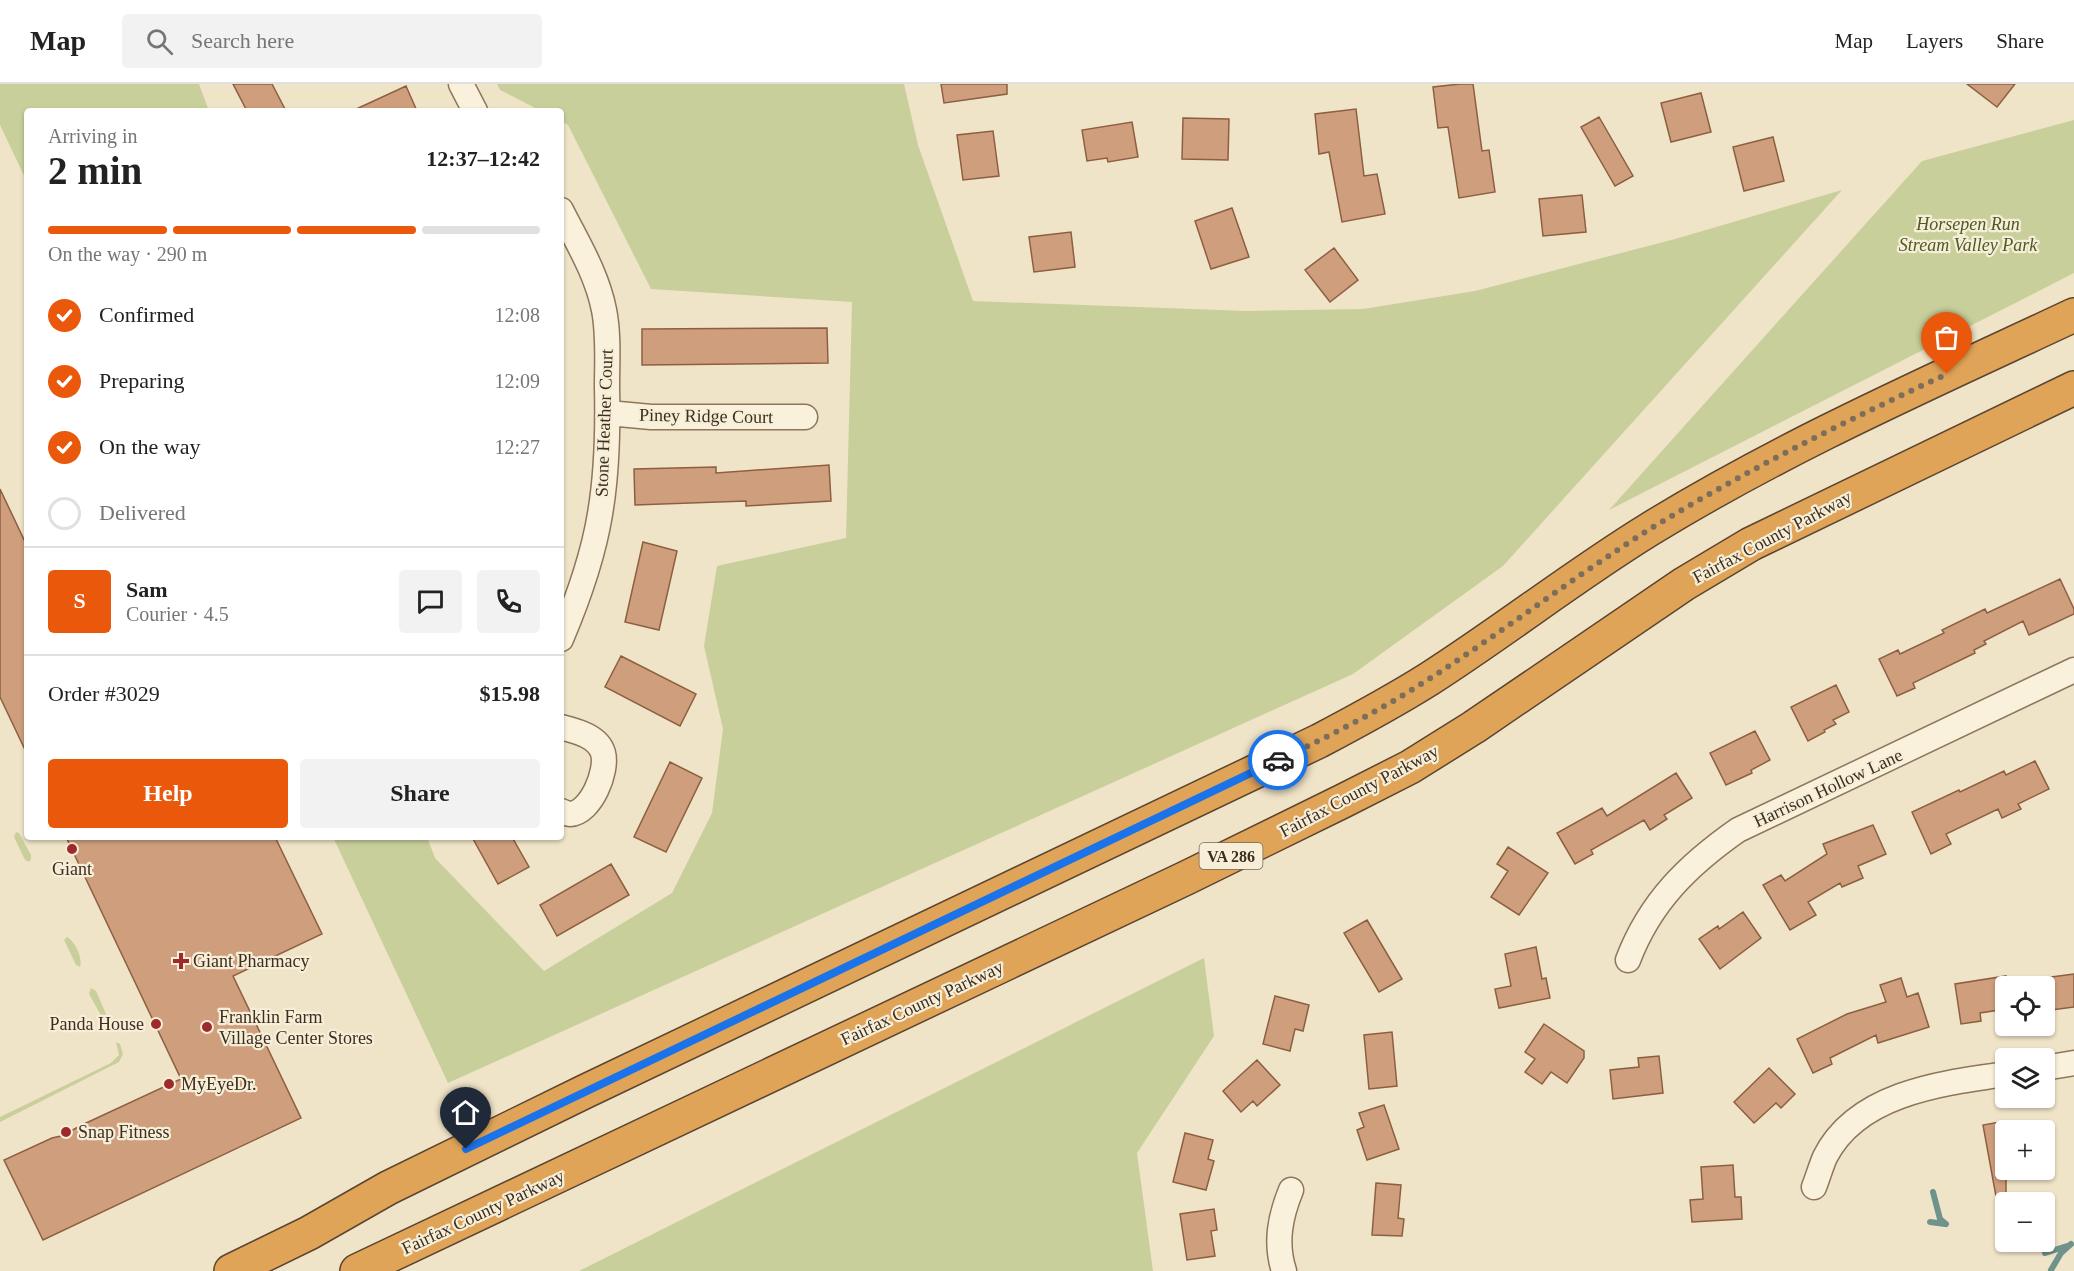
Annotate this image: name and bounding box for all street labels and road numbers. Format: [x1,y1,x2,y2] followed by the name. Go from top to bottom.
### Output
[591,349,617,497] street label: Stone Heather Court
[639,405,773,427] street label: Piney Ridge Court
[1689,487,1855,587] street label: Fairfax County Parkway
[1276,741,1442,841] street label: Fairfax County Parkway
[1750,745,1906,831] street label: Harrison Hollow Lane
[1200,843,1262,869] road number: VA 286
[838,957,1006,1049] street label: Fairfax County Parkway
[399,1166,567,1258] street label: Fairfax County Parkway

